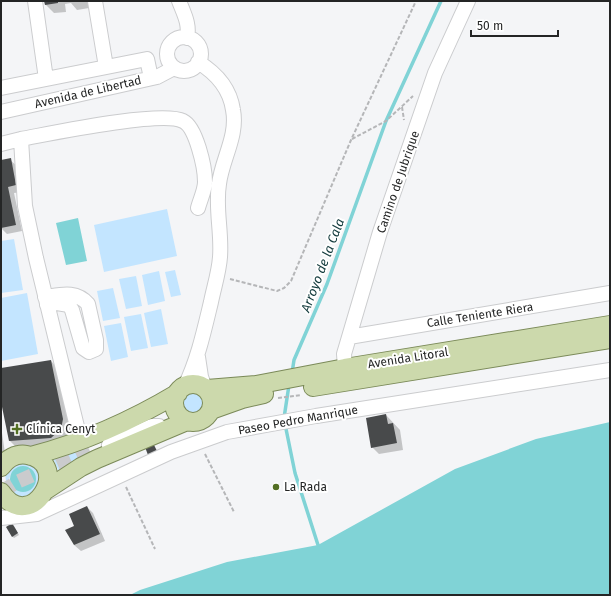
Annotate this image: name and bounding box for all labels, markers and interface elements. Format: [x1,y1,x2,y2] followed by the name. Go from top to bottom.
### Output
[471,12,558,38] scale bar
[477,19,503,33] text: 50 m
[33,73,143,111] street label: Avenida de Libertad
[374,129,422,235] street label: Camino de Jubrique
[297,216,347,315] water label: Arroyo de la Cala
[426,300,534,330] street label: Calle Teniente Riera
[367,345,450,371] street label: Avenida Litoral
[237,403,359,437] street label: Paseo Pedro Manrique
[26,422,96,436] place label: Clínica Cenyt
[11,423,23,435] marker: Clínica Cenyt
[284,480,327,494] place label: La Rada
[271,482,281,492] marker: La Rada

